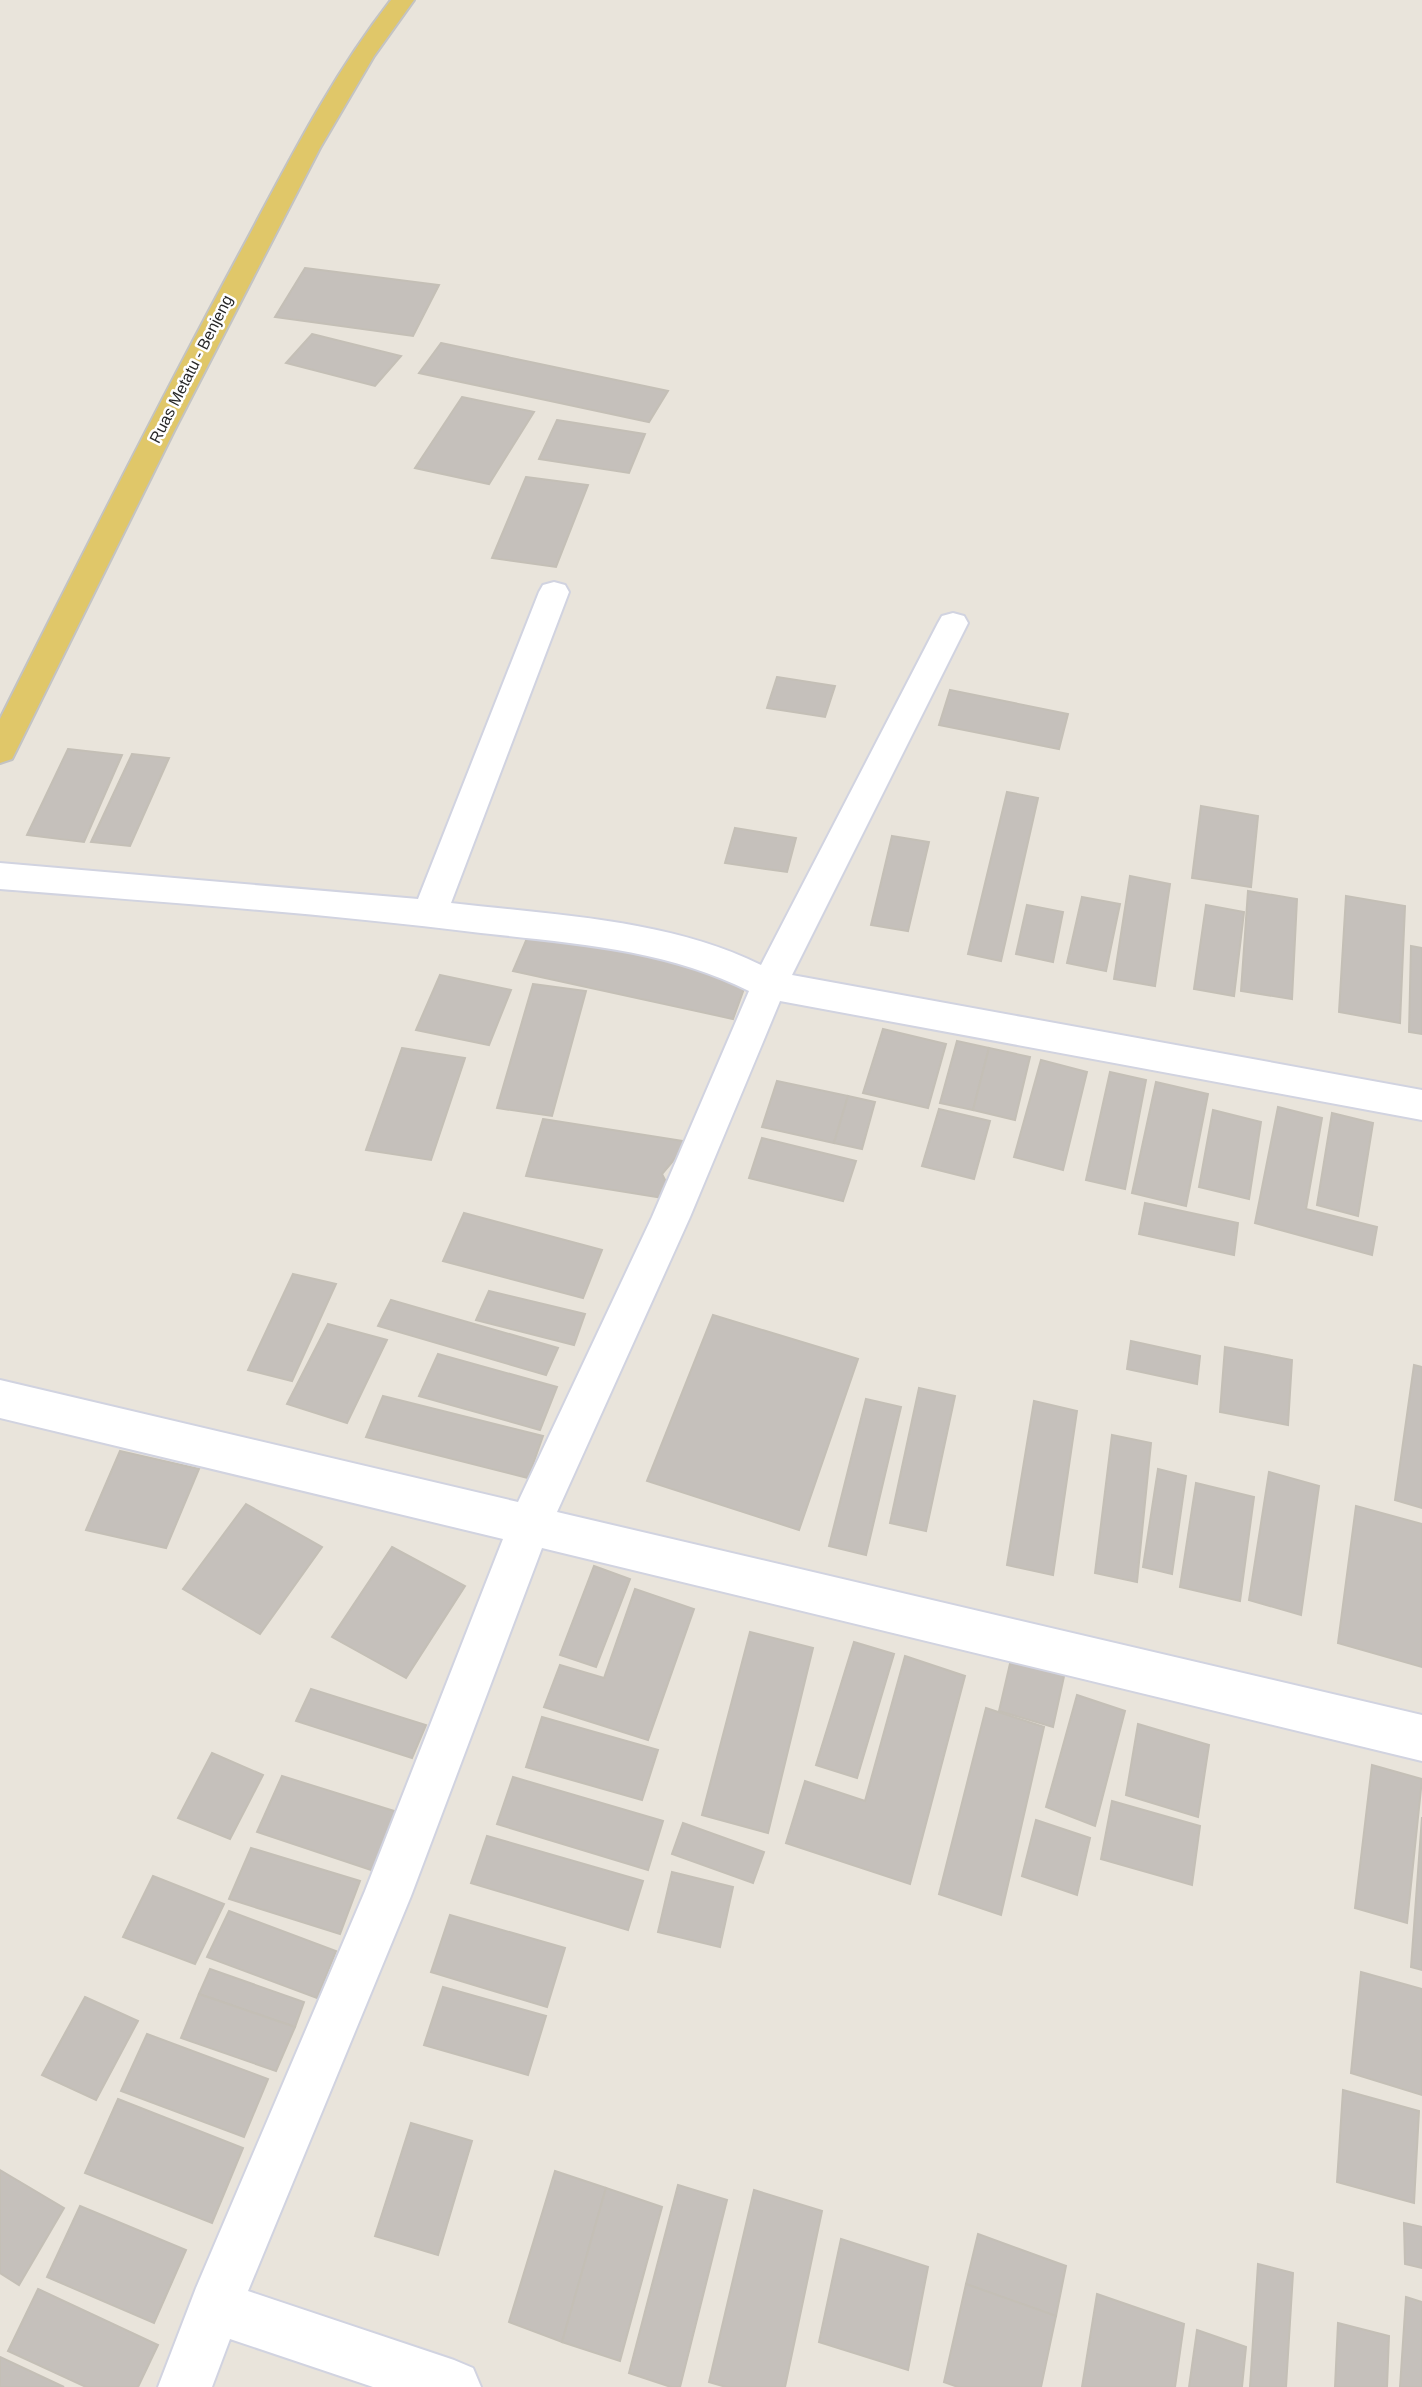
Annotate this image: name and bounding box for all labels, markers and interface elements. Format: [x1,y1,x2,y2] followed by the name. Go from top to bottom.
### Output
[146,292,236,446] street label: Ruas Metatu - Benjeng

